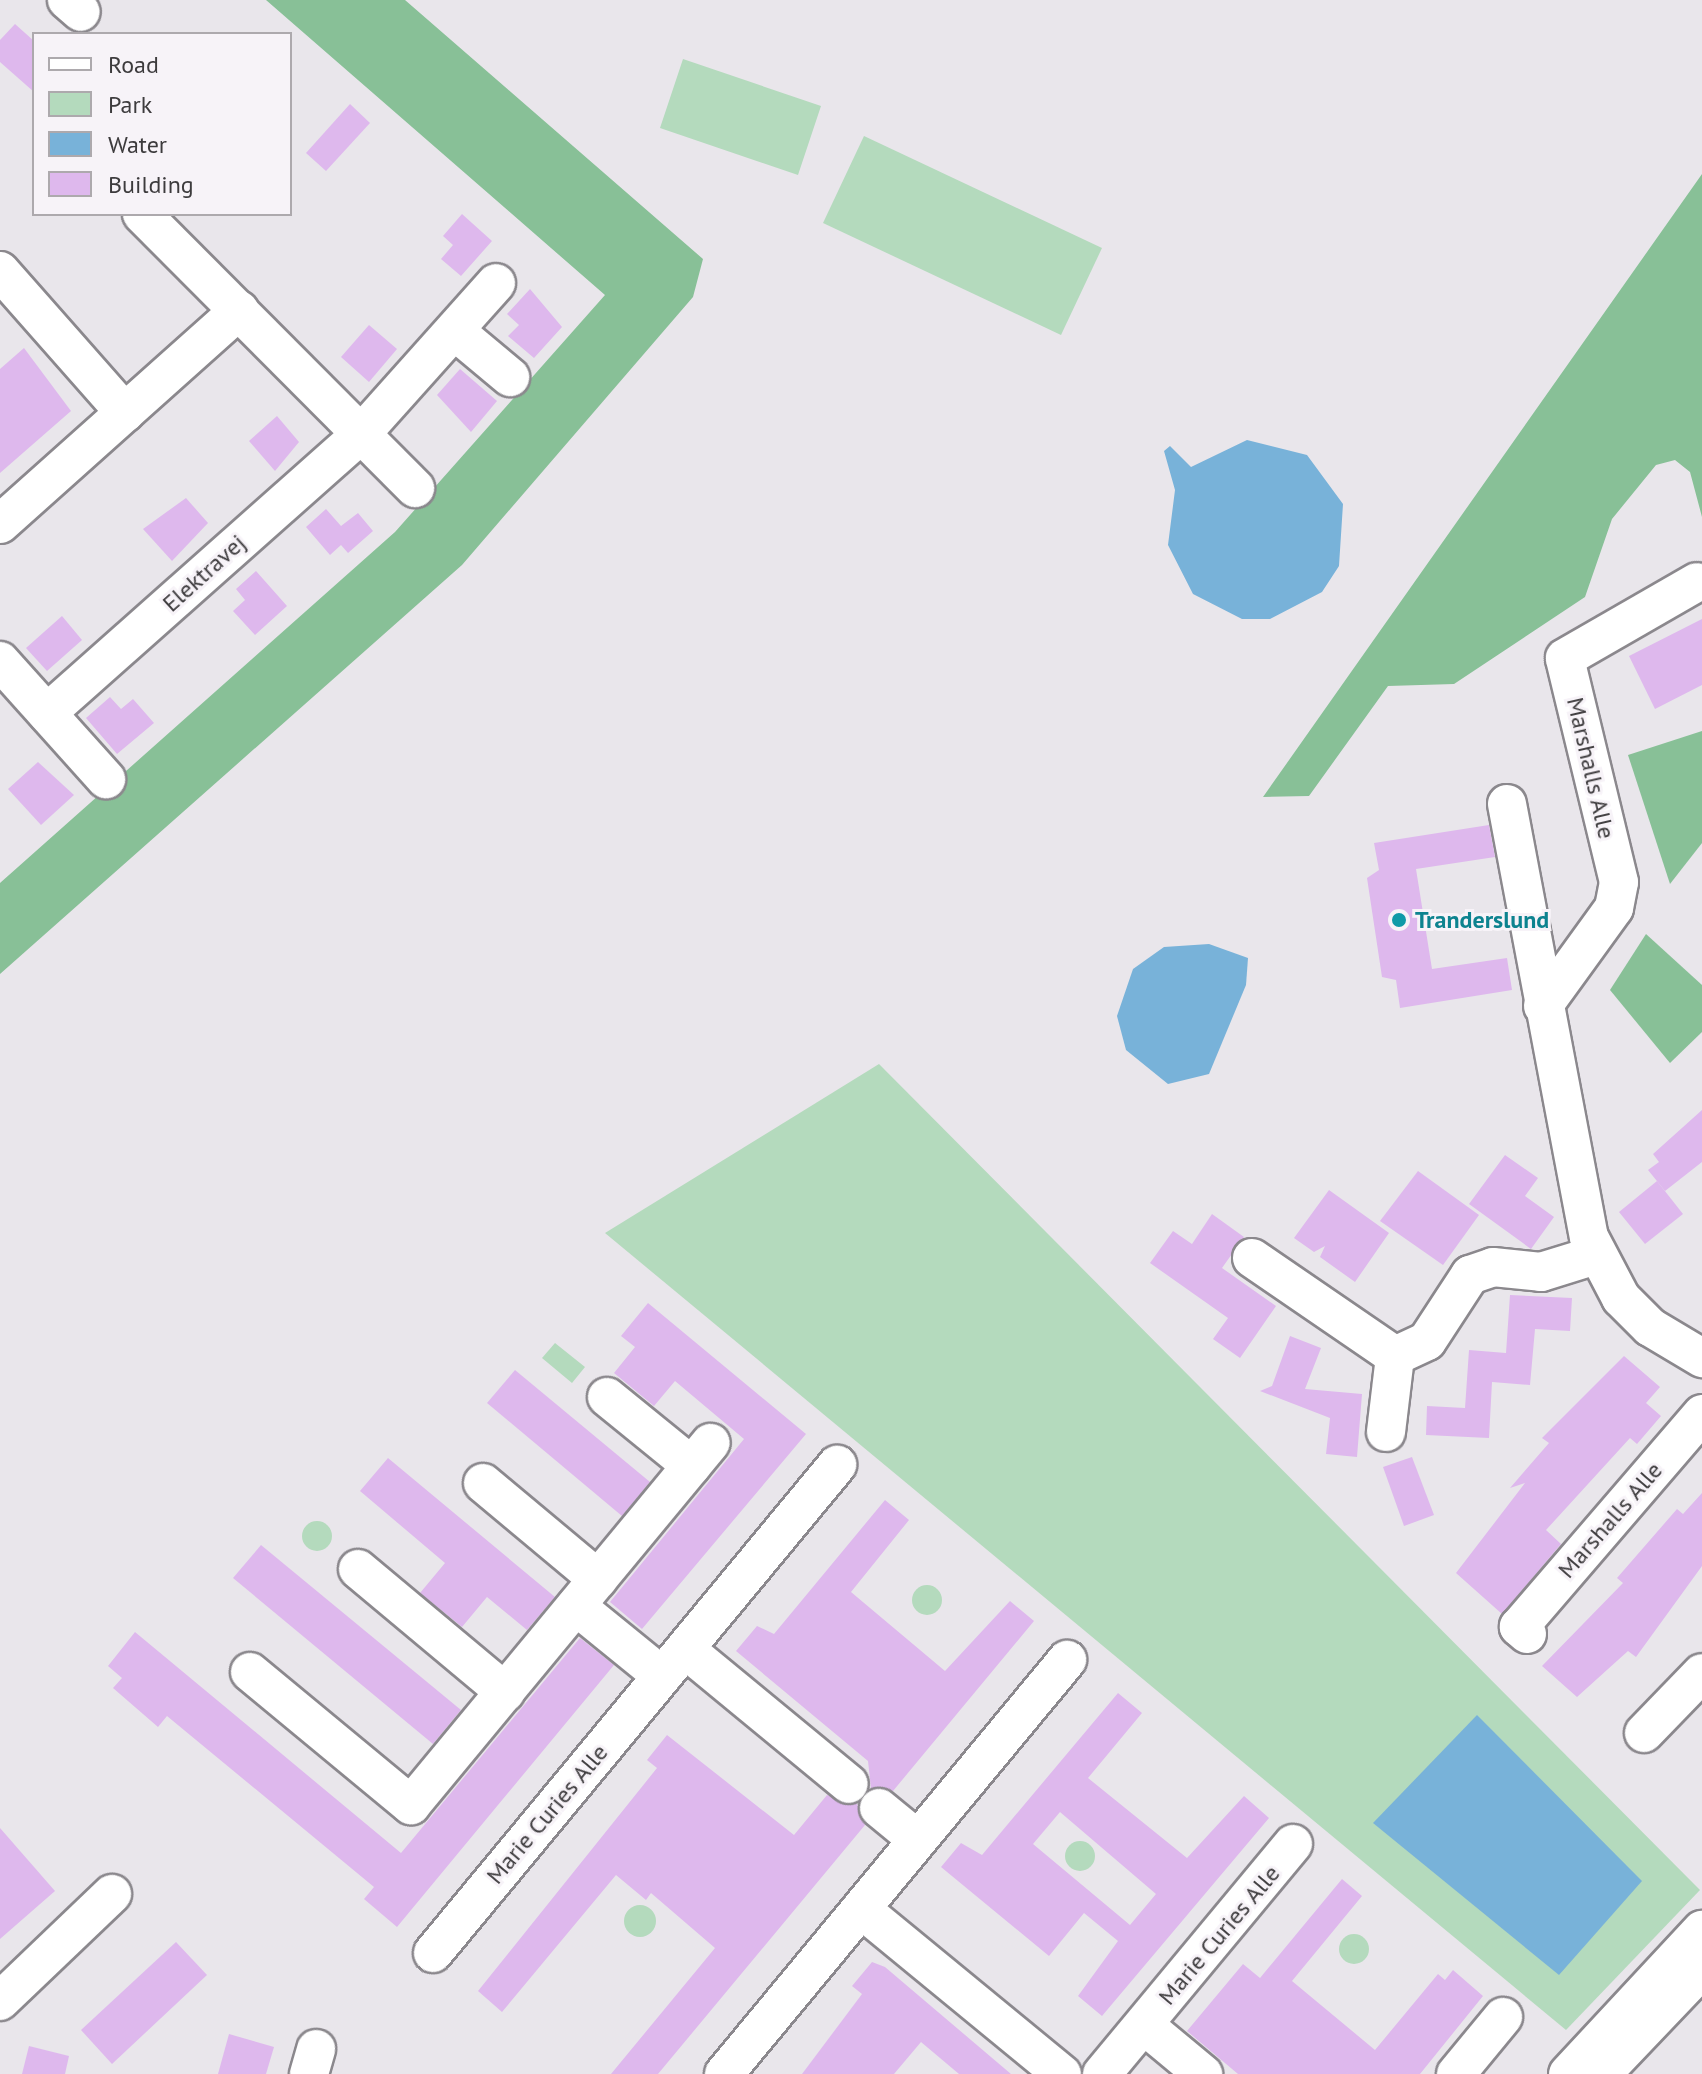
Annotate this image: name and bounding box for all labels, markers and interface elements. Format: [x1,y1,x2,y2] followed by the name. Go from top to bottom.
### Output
[32,32,292,216] legend
[108,49,159,80] text: Road
[108,89,152,120] text: Park
[108,129,167,160] text: Water
[108,169,194,200] text: Building
[157,528,251,618] street label: Elektravej
[1561,694,1621,842] street label: Marshalls Alle
[1415,906,1549,934] place label: Tranderslund
[1390,911,1408,929] marker: Tranderslund
[1552,1456,1668,1584] street label: Marshalls Alle
[480,1738,614,1890] street label: Marie Curies Alle
[1152,1859,1286,2011] street label: Marie Curies Alle

